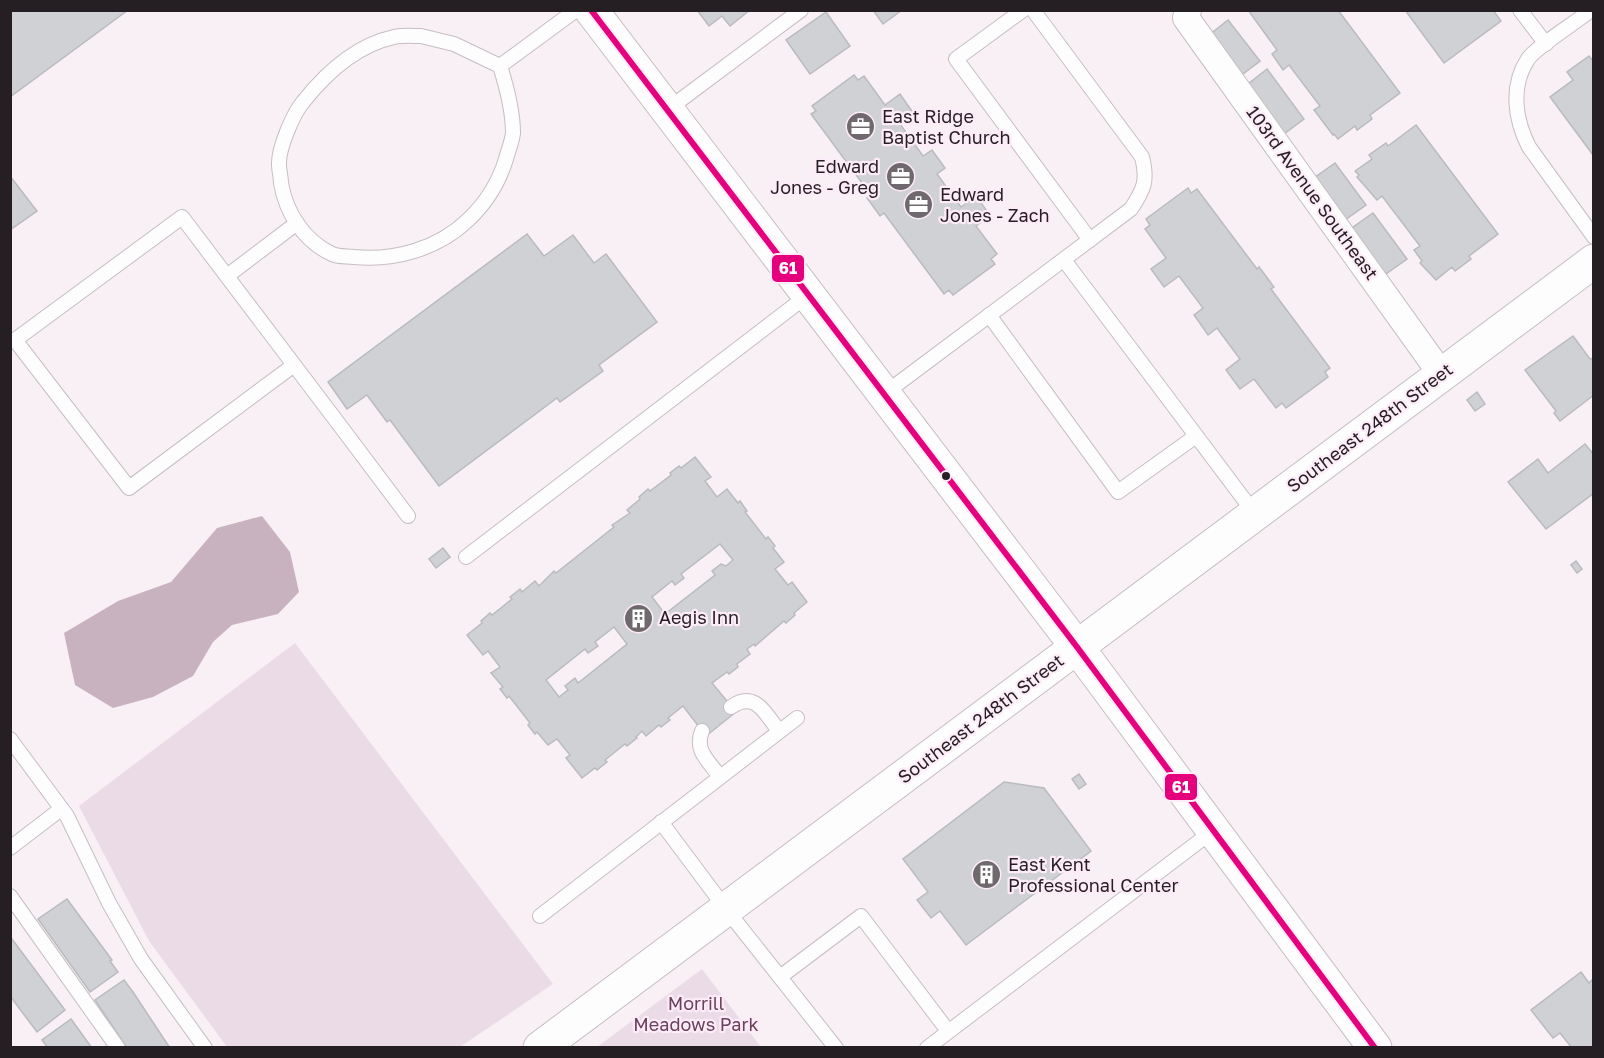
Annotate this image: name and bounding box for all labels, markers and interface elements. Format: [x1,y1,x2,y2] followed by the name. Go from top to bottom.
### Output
[1242,101,1383,284] street label: 103rd Avenue Southeast
[882,105,1010,148] place label: East Ridge Baptist Church
[845,111,877,143] office icon: East Ridge Baptist Church
[770,155,879,198] place label: Edward Jones - Greg
[884,161,916,193] office icon: Edward Jones - Greg
[940,183,1050,226] place label: Edward Jones - Zach
[903,189,935,221] office icon: Edward Jones - Zach
[771,254,805,283] line badge: 61
[779,258,797,278] text: 61
[1282,358,1457,497] street label: Southeast 248th Street
[940,470,952,482] unlabelled marker
[622,602,654,634] building icon: Aegis Inn
[659,606,739,628] place label: Aegis Inn
[893,649,1068,788] street label: Southeast 248th Street
[1164,773,1198,801] line badge: 61
[1172,777,1190,797] text: 61
[1008,853,1179,896] place label: East Kent Professional Center
[971,859,1003,891] building icon: East Kent Professional Center
[633,992,759,1035] park label: Morrill Meadows Park

